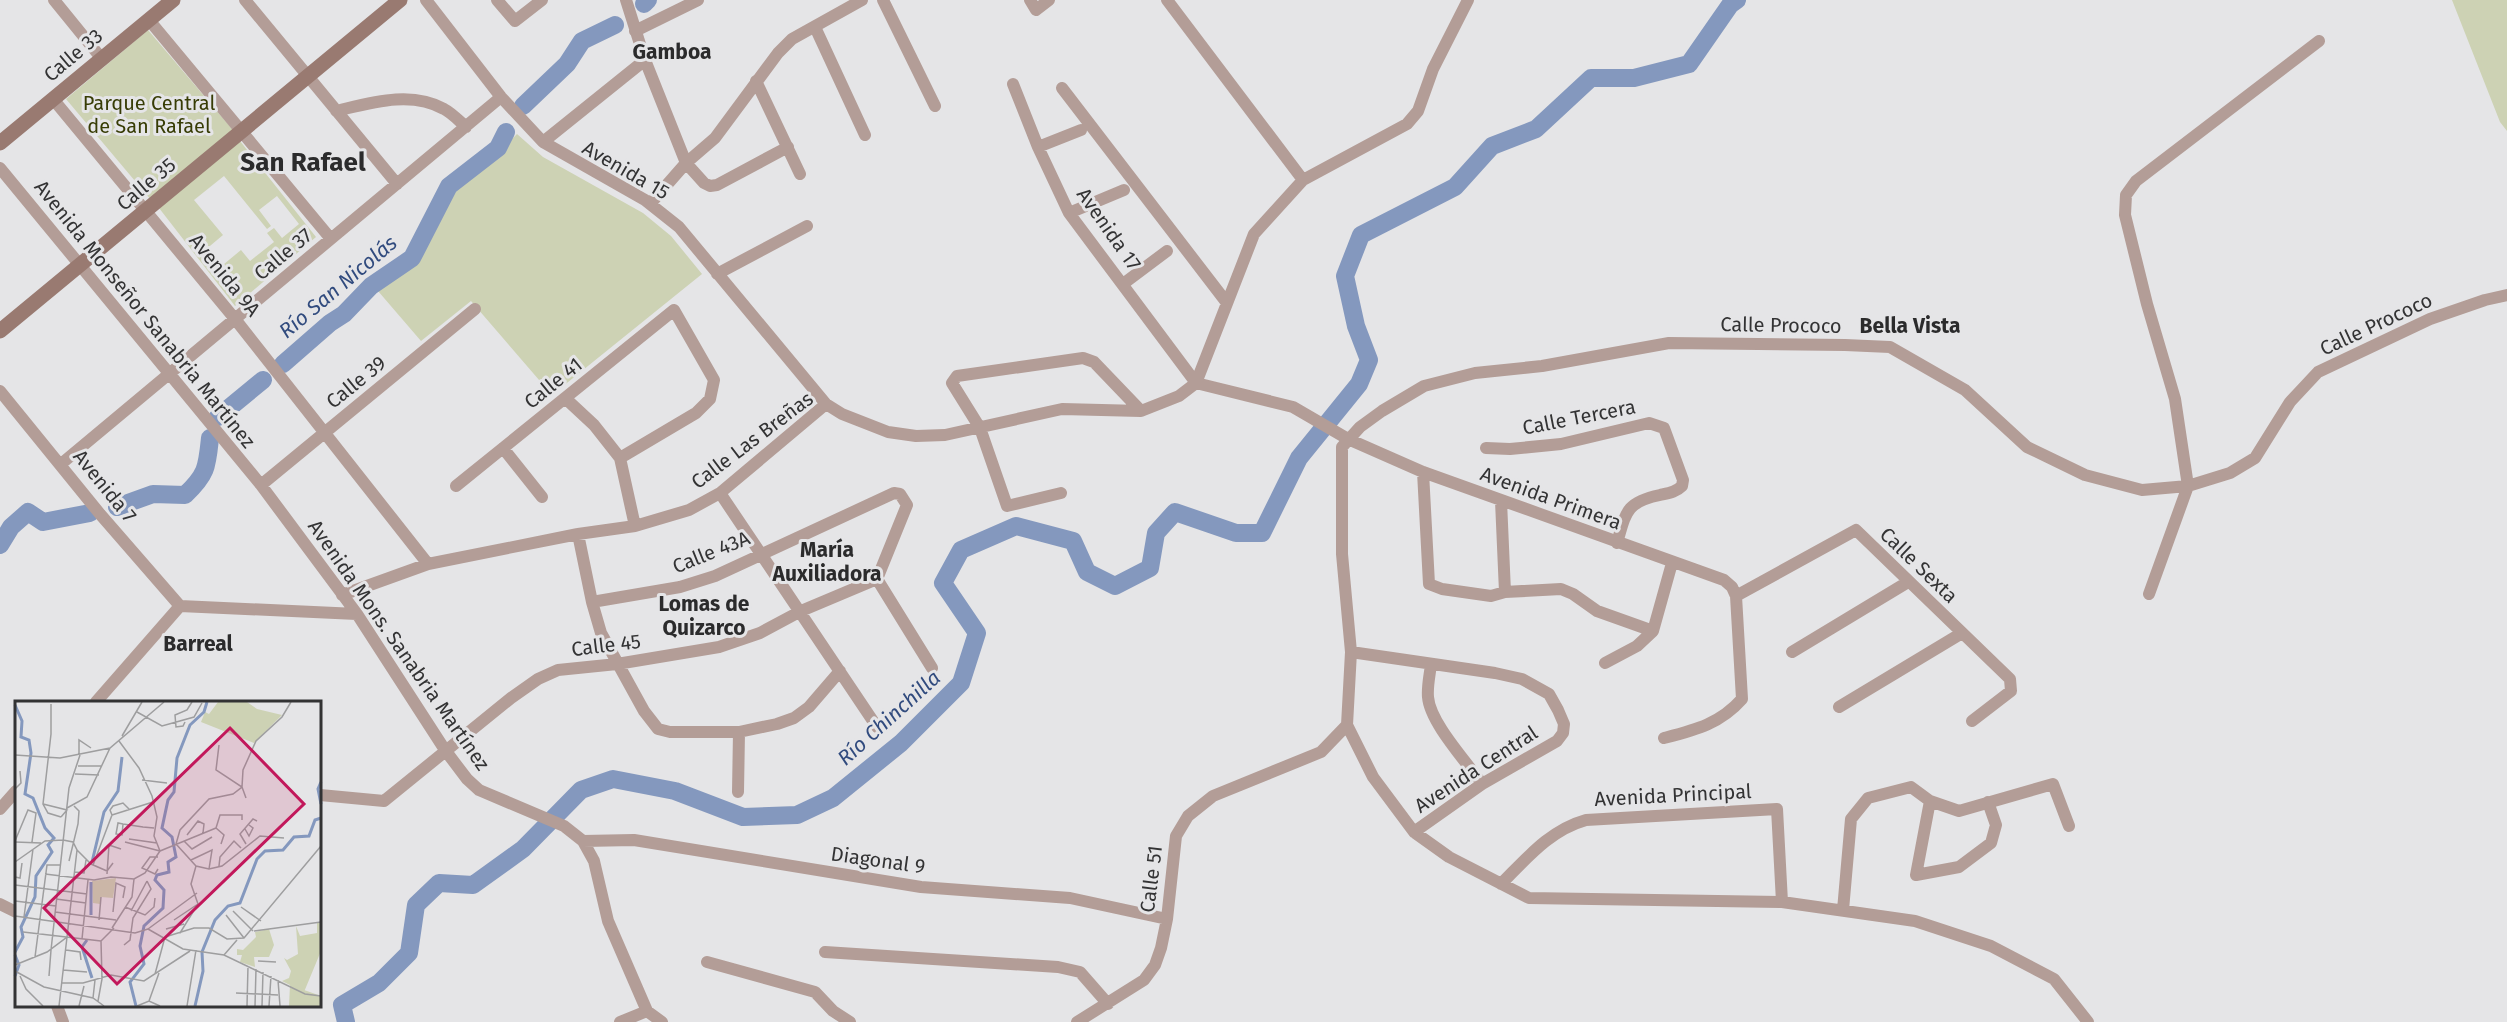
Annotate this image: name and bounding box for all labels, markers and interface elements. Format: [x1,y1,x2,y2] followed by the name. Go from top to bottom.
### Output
[39,23,107,87] street label: Calle 33
[633,39,711,65] district label: Gamboa
[83,91,215,138] park label: Parque Central de San Rafael
[578,136,674,204] street label: Avenida 15
[240,147,366,178] district label: San Rafael
[112,152,180,216] street label: Calle 35
[30,175,261,453] street label: Avenida Monseñor Sanabria Martínez
[1072,183,1146,275] street label: Avenida 17
[249,223,317,285] street label: Calle 37
[184,229,266,322] street label: Avenida 9A
[274,230,403,344] water label: Río San Nicolás
[2316,288,2436,360] street label: Calle Prococo
[1720,312,1842,338] street label: Calle Prococo
[1860,313,1960,339] district label: Bella Vista
[321,351,391,413] street label: Calle 39
[519,352,587,414] street label: Calle 41
[686,386,818,494] street label: Calle Las Breñas
[1520,394,1638,440] street label: Calle Tercera
[68,445,142,527] street label: Avenida 7
[1477,461,1625,535] street label: Avenida Primera
[303,515,495,775] street label: Avenida Mons. Sanabria Martínez
[1875,522,1963,608] street label: Calle Sexta
[669,525,754,578] street label: Calle 43A
[772,537,881,587] district label: María Auxiliadora
[659,591,750,641] district label: Lomas de Quizarco
[570,629,642,661] street label: Calle 45
[163,631,234,657] district label: Barreal
[832,665,946,771] water label: Río Chinchilla
[15,701,321,1007] inset map
[1410,720,1542,818] street label: Avenida Central
[1594,779,1752,811] street label: Avenida Principal
[829,842,927,878] street label: Diagonal 9
[1135,844,1167,914] street label: Calle 51

